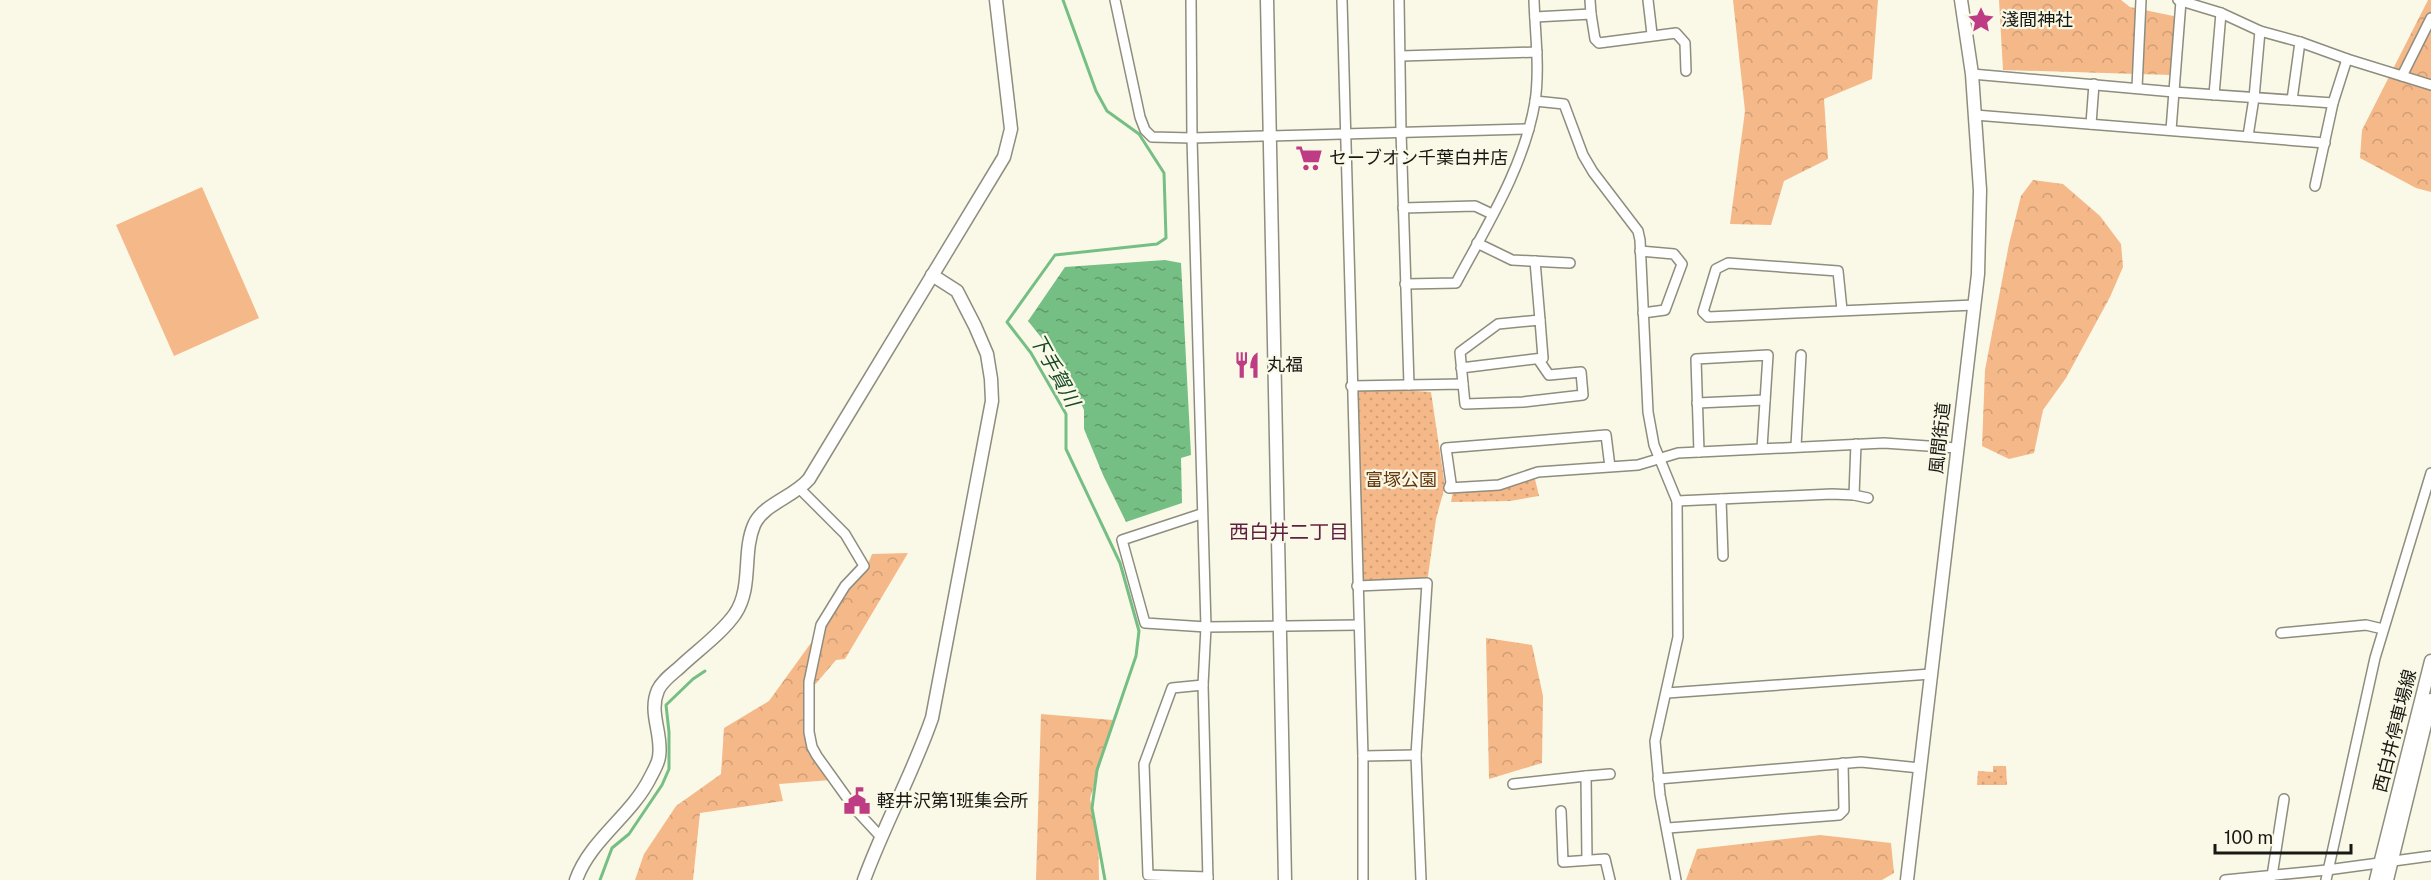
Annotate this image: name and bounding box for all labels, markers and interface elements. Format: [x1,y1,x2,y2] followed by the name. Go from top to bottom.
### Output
[1966,5,1996,35] place icon: 淺間神社
[2001,9,2073,30] place label: 淺間神社
[1294,143,1324,173] supermarket icon: セーブオン千葉白井店
[1329,147,1508,168] place label: セーブオン千葉白井店
[1025,329,1086,413] water label: 下手賀川
[1232,350,1262,380] restaurant icon: 丸福
[1267,354,1303,375] place label: 丸福
[1925,401,1954,475] street label: 風間街道
[1365,469,1437,490] park label: 富塚公園
[1229,520,1349,544] district label: 西白井二丁目
[2369,667,2420,795] street label: 西白井停車場線
[842,786,872,816] public building icon: 軽井沢第1班集会所
[877,790,1028,811] place label: 軽井沢第1班集会所
[2215,817,2352,855] scale bar
[2224,827,2273,848] text: 100 m

